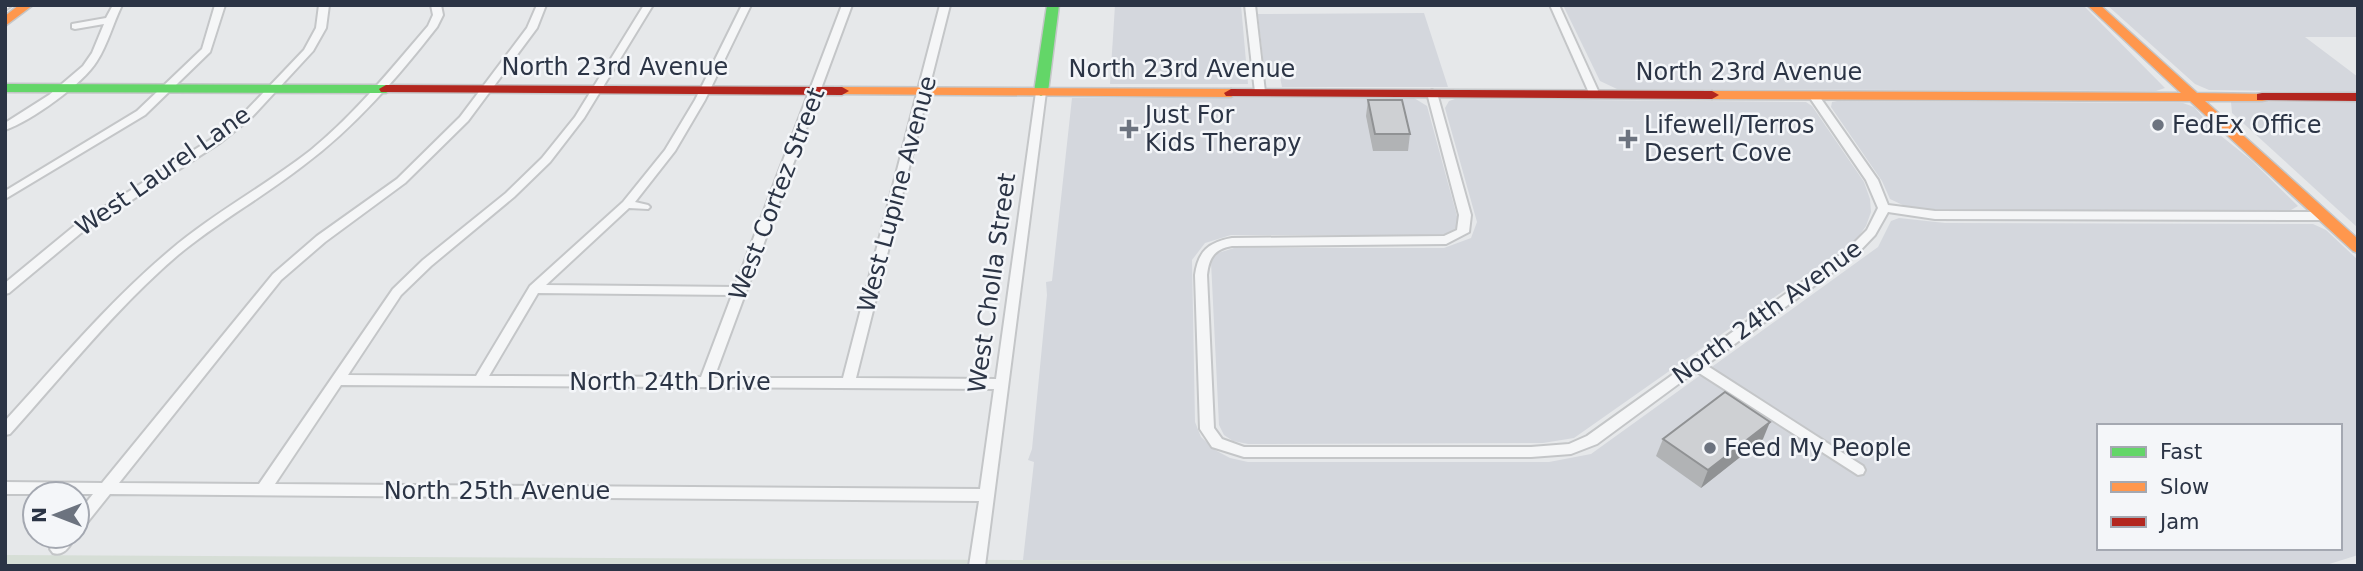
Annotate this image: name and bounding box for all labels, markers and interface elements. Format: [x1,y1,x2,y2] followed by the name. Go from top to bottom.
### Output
[502,53,728,81] street label: North 23rd Avenue
[1069,55,1295,83] street label: North 23rd Avenue
[1636,58,1862,86] street label: North 23rd Avenue
[852,73,942,315] street label: West Lupine Avenue
[724,84,830,304] street label: West Cortez Street
[70,100,256,242] street label: West Laurel Lane
[1143,101,1301,157] place label: Just For Kids Therapy
[1644,111,1814,167] place label: Lifewell/Terros Desert Cove
[2172,111,2322,139] place label: FedEx Office
[2150,117,2166,133] marker: FedEx Office
[1119,119,1139,139] marker: Just For Kids Therapy
[1618,129,1638,149] marker: Lifewell/Terros Desert Cove
[963,171,1021,395] street label: West Cholla Street
[1667,234,1867,390] street label: North 24th Avenue
[569,368,771,396] street label: North 24th Drive
[2097,424,2342,550] legend
[1724,434,1911,462] place label: Feed My People
[1702,440,1718,456] marker: Feed My People
[2160,440,2202,464] text: Fast
[2160,475,2209,499] text: Slow
[384,477,610,505] street label: North 25th Avenue
[21,480,91,550] north arrow
[28,507,50,523] text: N
[2158,510,2200,534] text: Jam

